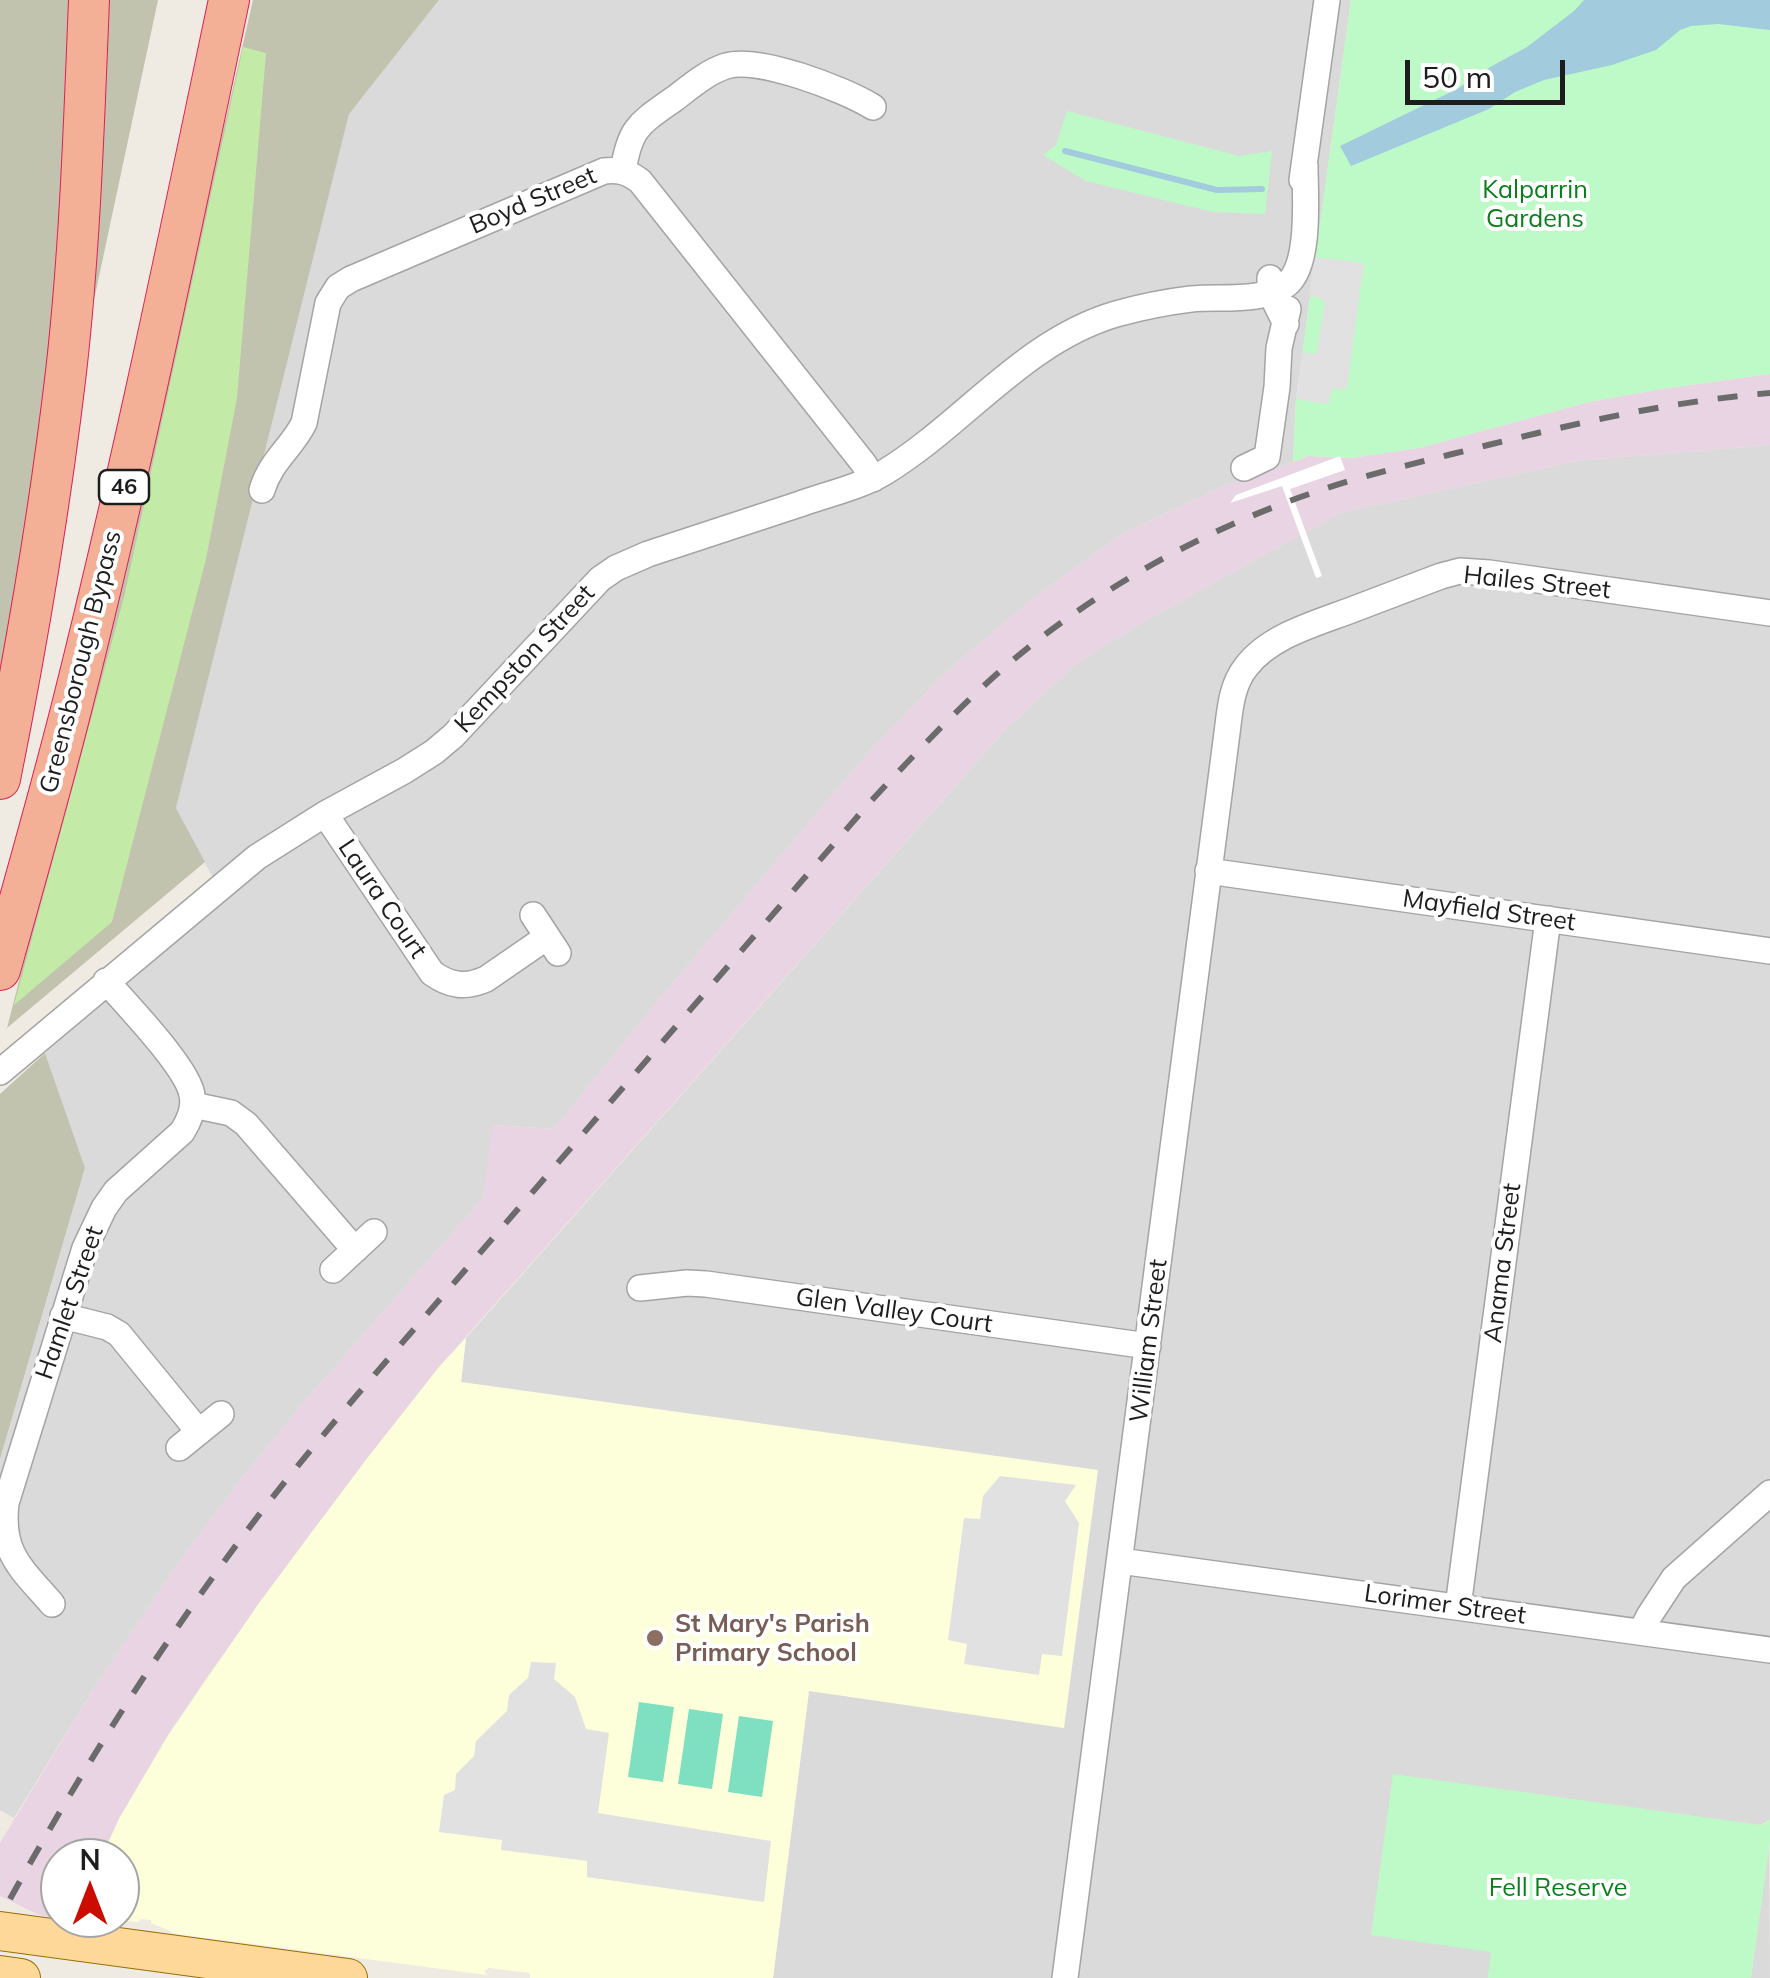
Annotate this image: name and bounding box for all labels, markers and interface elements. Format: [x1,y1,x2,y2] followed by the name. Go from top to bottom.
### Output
[1410,40,1570,102] scale bar
[1422,58,1492,96] text: 50 m
[465,161,601,241] street label: Boyd Street
[1482,175,1588,234] park label: Kalparrin Gardens
[99,470,149,504] road number: 46
[34,528,128,796] street label: Greensborough Bypass
[1462,560,1612,606] street label: Hailes Street
[449,579,601,739] street label: Kempston Street
[331,834,433,964] street label: Laura Court
[1401,884,1577,938] street label: Mayfield Street
[1478,1181,1528,1345] street label: Anama Street
[30,1222,110,1384] street label: Hamlet Street
[1124,1258,1174,1424] street label: William Street
[794,1282,994,1340] street label: Glen Valley Court
[1362,1579,1528,1631] street label: Lorimer Street
[675,1609,870,1668] place label: St Mary's Parish Primary School
[644,1627,666,1649] marker: St Mary's Parish Primary School
[40,1838,140,1938] north arrow
[79,1842,101,1877] text: N
[1489,1873,1627,1903] park label: Fell Reserve

